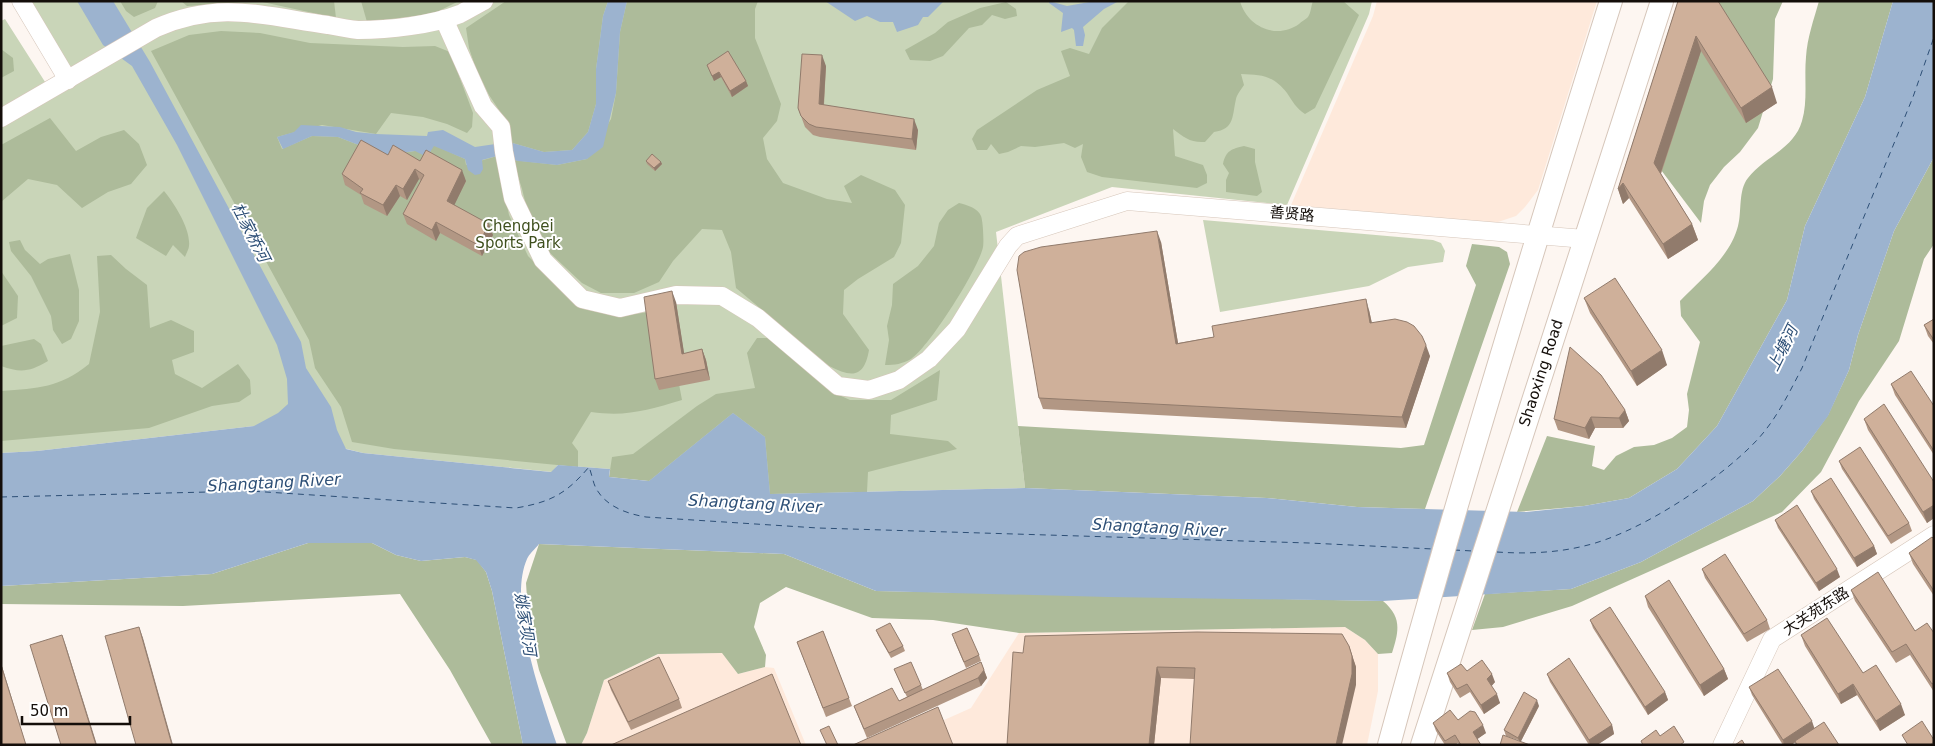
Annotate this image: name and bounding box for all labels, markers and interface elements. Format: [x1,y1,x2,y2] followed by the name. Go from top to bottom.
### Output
[228,199,275,268] water label: 杜家桥河
[1269,203,1315,225] street label: 善贤路
[475,217,561,252] park label: Chengbei Sports Park
[1515,317,1567,429] street label: Shaoxing Road
[1763,320,1803,374] water label: 上塘河
[207,469,343,495] water label: Shangtang River
[688,491,823,517] water label: Shangtang River
[1092,515,1227,541] water label: Shangtang River
[1780,583,1852,639] street label: 大关苑东路
[511,591,540,660] water label: 姚家坝河
[22,694,130,726] scale bar
[30,702,68,720] text: 50 m

